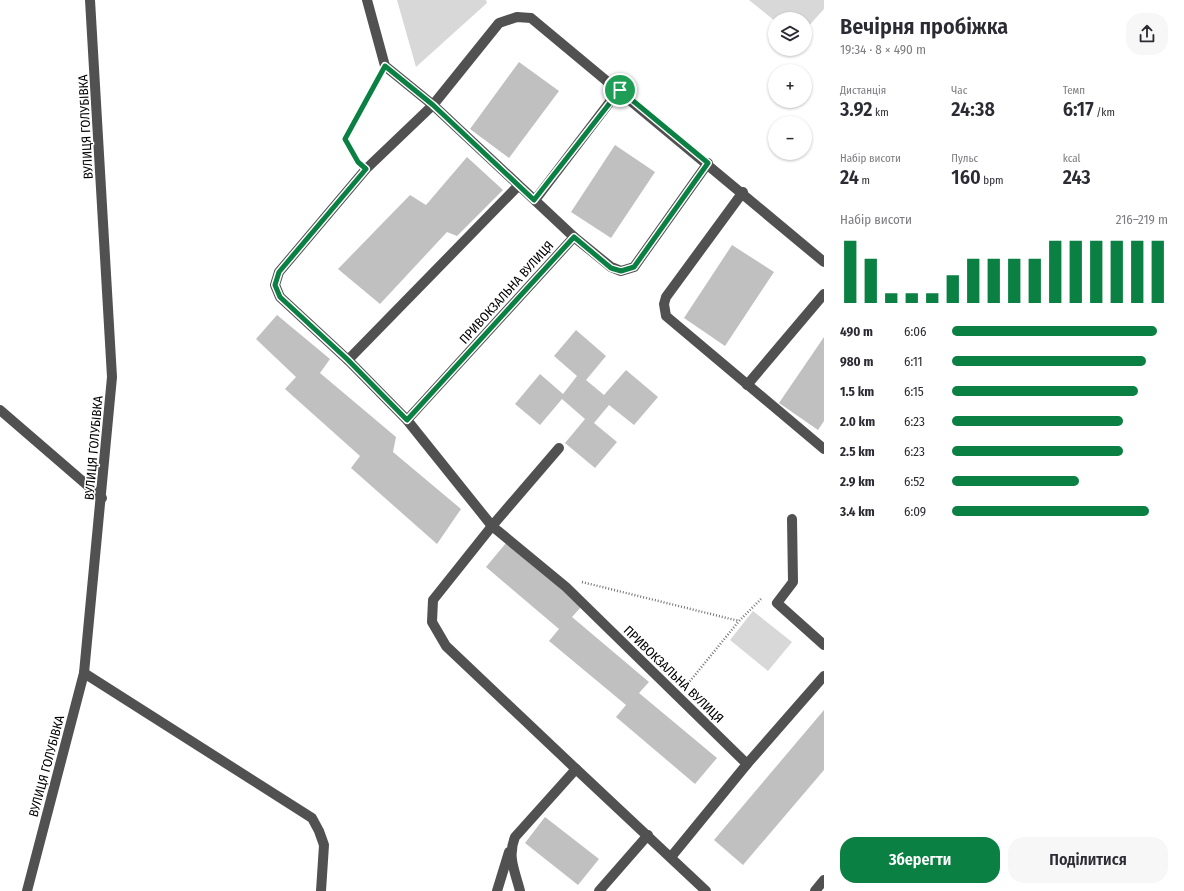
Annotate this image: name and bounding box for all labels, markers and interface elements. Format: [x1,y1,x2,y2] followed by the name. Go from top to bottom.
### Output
[768,12,812,160] map controls
[768,12,812,56] button: layers
[840,13,1008,40] text: Вечірня пробіжка
[1126,13,1168,55] button: share
[840,42,926,57] text: 19:34 · 8 × 490 m
[768,64,812,108] button: +
[603,73,637,107] pin
[75,74,96,180] street label: ВУЛИЦЯ ГОЛУБІВКА
[609,79,631,101] icon: arrive
[840,84,886,97] text: Дистанція
[951,84,967,97] text: Час
[1063,84,1085,97] text: Темп
[840,97,872,121] text: 3.92
[951,97,995,121] text: 24:38
[1063,97,1094,121] text: 6:17
[872,106,889,119] text: km
[1094,106,1115,119] text: /km
[768,116,812,160] button: −
[840,152,901,165] text: Набір висоти
[951,152,978,165] text: Пульс
[1063,152,1080,165] text: kcal
[840,165,859,189] text: 24
[951,165,981,189] text: 160
[1063,165,1091,189] text: 243
[859,174,870,187] text: m
[981,174,1004,187] text: bpm
[840,212,912,227] text: Набір висоти
[1116,212,1168,227] text: 216–219 m
[456,238,556,347] street label: ПРИВОКЗАЛЬНА ВУЛИЦЯ
[840,324,873,339] text: 490 m
[904,324,926,339] text: 6:06
[840,354,873,369] text: 980 m
[904,354,923,369] text: 6:11
[840,384,874,399] text: 1.5 km
[904,384,924,399] text: 6:15
[81,395,106,501] street label: ВУЛИЦЯ ГОЛУБІВКА
[840,414,875,429] text: 2.0 km
[904,414,925,429] text: 6:23
[840,444,875,459] text: 2.5 km
[904,444,925,459] text: 6:23
[840,474,875,489] text: 2.9 km
[904,474,925,489] text: 6:52
[840,504,875,519] text: 3.4 km
[904,504,926,519] text: 6:09
[621,623,727,726] street label: ПРИВОКЗАЛЬНА ВУЛИЦЯ
[26,713,67,819] street label: ВУЛИЦЯ ГОЛУБІВКА
[840,837,1000,883] button: Зберегти
[1008,837,1168,883] button: Поділитися

